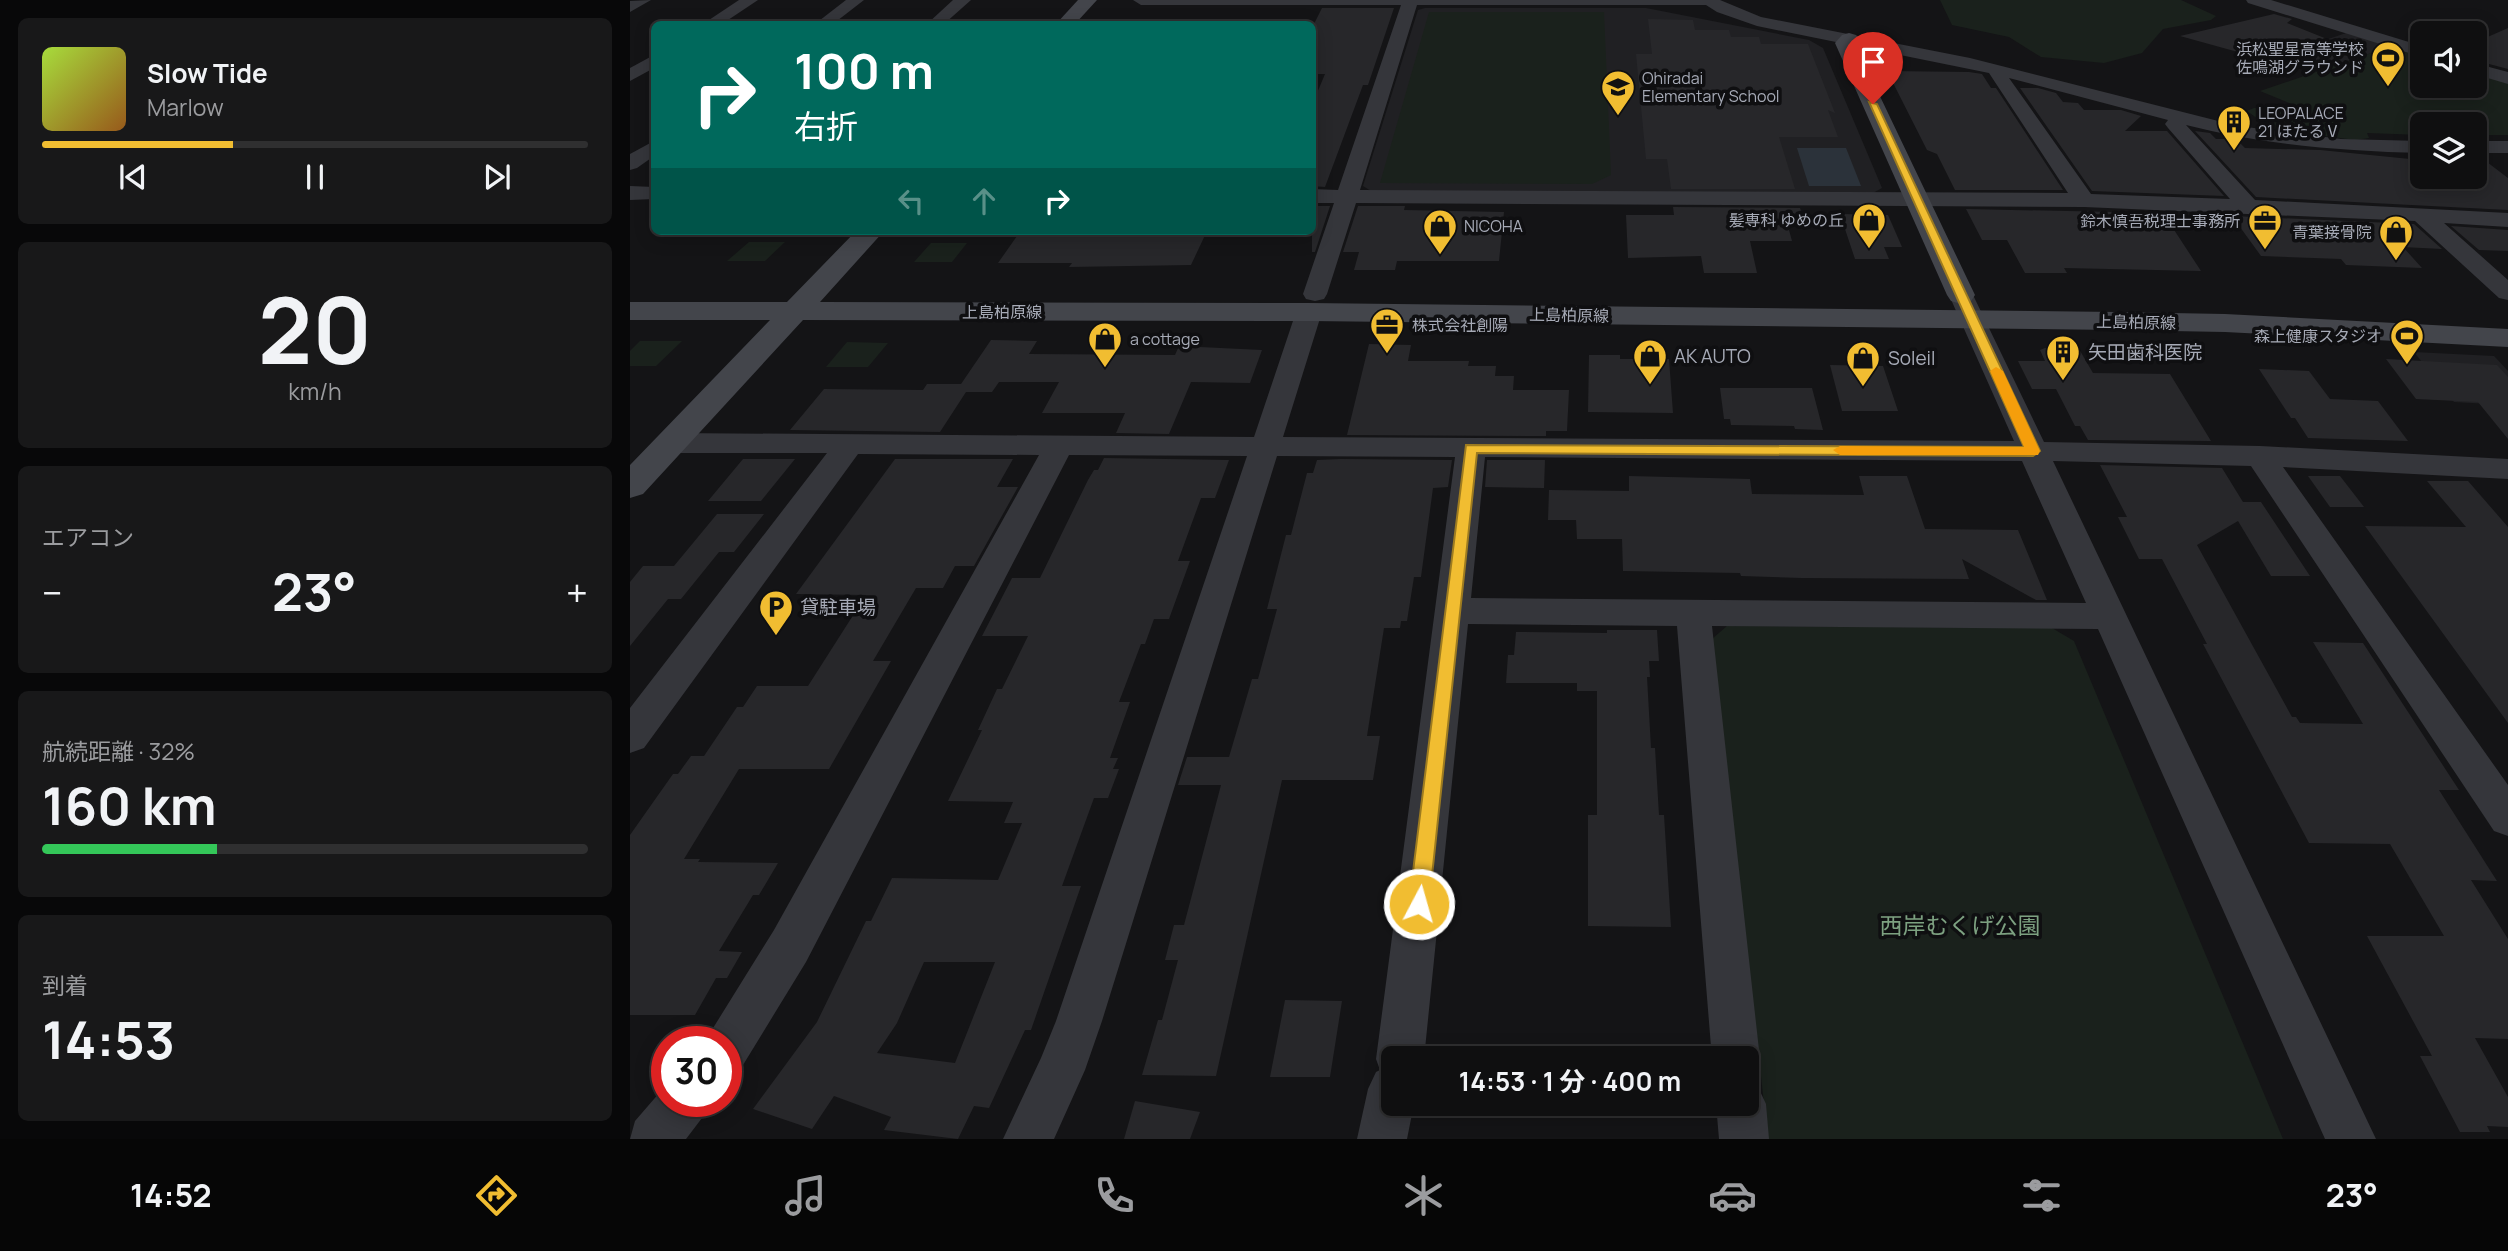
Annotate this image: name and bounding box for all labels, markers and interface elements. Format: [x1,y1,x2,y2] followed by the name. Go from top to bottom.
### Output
[2410,21,2487,189] map controls
[2410,21,2487,98] button: sound
[1843,32,1903,104] pin
[794,37,934,104] text: 100 m
[2236,38,2364,78] place label: 浜松聖星高等学校 佐鳴湖グラウンド
[2369,39,2407,88] sports icon: 浜松聖星高等学校 佐鳴湖グラウンド
[1854,43,1892,81] icon: arrive
[679,49,770,140] icon: right
[147,55,268,91] text: Slow Tide
[1642,67,1780,107] place label: Ohiradai Elementary School
[1599,68,1637,117] school or university icon: Ohiradai Elementary School
[147,91,224,123] text: Marlow
[2258,102,2344,142] place label: LEOPALACE 21 ほたるⅤ
[2215,103,2253,152] building icon: LEOPALACE 21 ほたるⅤ
[794,104,858,148] text: 右折
[2410,112,2487,189] button: layers
[114,158,152,196] icon: previous
[296,158,334,196] icon: pause
[478,158,516,196] icon: next
[892,182,930,220] icon: left
[965,182,1003,220] icon: ahead
[1038,182,1076,220] icon: right
[1850,201,1888,250] shop icon: 髪専科 ゆめの丘
[2246,202,2284,251] office icon: 鈴木慎吾税理士事務所
[1421,207,1459,256] shop icon: NICOHA
[1729,209,1844,231] place label: 髪専科 ゆめの丘
[2080,210,2240,232] place label: 鈴木慎吾税理士事務所
[2377,213,2415,262] shop icon: 青葉接骨院
[1464,215,1523,237] place label: NICOHA
[2292,221,2372,243] place label: 青葉接骨院
[258,267,372,391] text: 20
[962,301,1042,323] street label: 上島柏原線
[1529,303,1609,327] street label: 上島柏原線
[1368,306,1406,355] office icon: 株式会社創陽
[2096,310,2176,334] street label: 上島柏原線
[1412,314,1508,336] place label: 株式会社創陽
[2388,317,2426,366] sports icon: 森上健康スタジオ
[1086,320,1124,369] shop icon: a cottage
[2254,325,2382,347] place label: 森上健康スタジオ
[1130,328,1200,350] place label: a cottage
[2044,333,2082,382] building icon: 矢田歯科医院
[1631,337,1669,386] shop icon: AK AUTO
[1844,339,1882,388] shop icon: Soleil
[2088,339,2202,365] place label: 矢田歯科医院
[1674,343,1751,369] place label: AK AUTO
[1888,345,1935,371] place label: Soleil
[288,375,342,407] text: km/h
[42,521,134,553] text: エアコン
[272,556,357,627] text: 23°
[42,566,63,618] text: −
[566,566,588,618] text: +
[757,588,795,637] parking icon: 貸駐車場
[800,594,876,620] place label: 貸駐車場
[42,735,195,767] text: 航続距離 · 32%
[42,770,216,841] text: 160 km
[1382,867,1456,941] position arrow
[1880,909,2041,941] park label: 西岸むくげ公園
[42,969,88,1001] text: 到着
[42,1004,175,1075] text: 14:53
[651,1026,742,1117] speed limit sign: 30
[1459,1063,1681,1099] text: 14:53 · 1 分 · 400 m
[472,1171,521,1220] icon: directions
[781,1171,830,1220] icon: music
[1090,1171,1139,1220] icon: phone
[1399,1171,1448,1220] icon: climate
[1708,1171,1757,1220] icon: car
[2017,1171,2066,1220] icon: filters
[130,1173,211,1217] text: 14:52
[2326,1173,2378,1217] text: 23°

